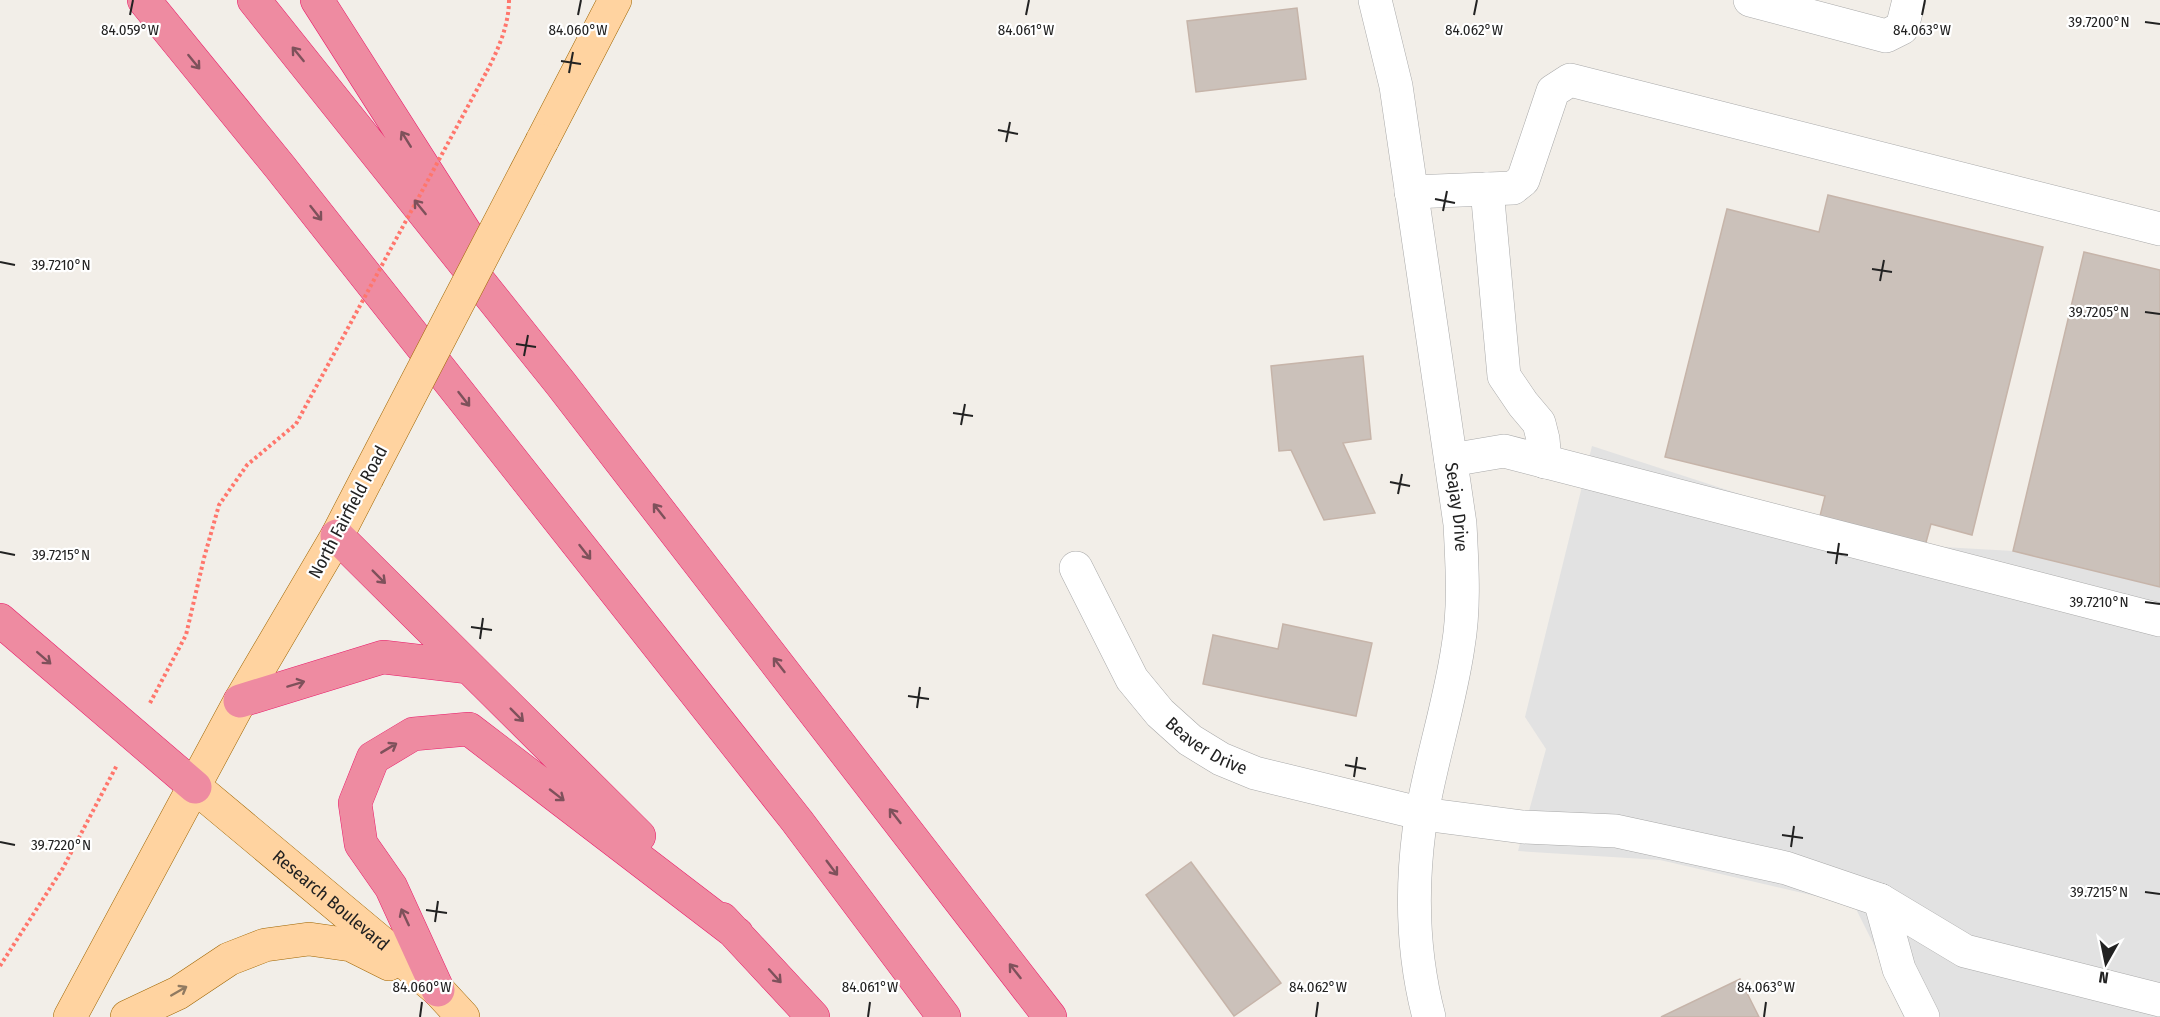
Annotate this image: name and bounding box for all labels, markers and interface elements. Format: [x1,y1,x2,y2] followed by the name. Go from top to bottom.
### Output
[2068,13,2130,31] text: 39.7200°N
[101,21,159,39] text: 84.059°W
[548,21,608,39] text: 84.060°W
[998,21,1054,39] text: 84.061°W
[1445,21,1503,39] text: 84.062°W
[1893,21,1951,39] text: 84.063°W
[292,47,305,63] one-way arrow
[187,54,201,69] one-way arrow
[399,131,412,148] one-way arrow
[413,199,426,215] one-way arrow
[310,205,323,221] one-way arrow
[31,256,91,274] text: 39.7210°N
[2069,303,2129,321] text: 39.7205°N
[457,391,470,407] one-way arrow
[304,442,392,582] street label: North Fairfield Road
[1440,461,1472,552] street label: Seajay Drive
[652,504,665,520] one-way arrow
[578,544,591,560] one-way arrow
[32,546,90,564] text: 39.7215°N
[371,570,386,585] one-way arrow
[2069,593,2129,611] text: 39.7210°N
[36,651,51,665] one-way arrow
[772,658,785,674] one-way arrow
[286,678,305,689] one-way arrow
[509,708,524,722] one-way arrow
[1161,712,1250,780] street label: Beaver Drive
[380,742,397,754] one-way arrow
[549,789,565,802] one-way arrow
[889,809,902,825] one-way arrow
[31,836,91,854] text: 39.7220°N
[268,845,394,955] street label: Research Boulevard
[826,859,838,875] one-way arrow
[2070,883,2128,901] text: 39.7215°N
[399,909,411,927] one-way arrow
[2076,933,2136,993] north arrow
[1008,963,1021,979] one-way arrow
[2098,967,2110,987] text: N
[768,968,782,983] one-way arrow
[392,978,452,996] text: 84.060°W
[842,978,898,996] text: 84.061°W
[1289,978,1347,996] text: 84.062°W
[1737,978,1795,996] text: 84.063°W
[170,985,187,997] one-way arrow

